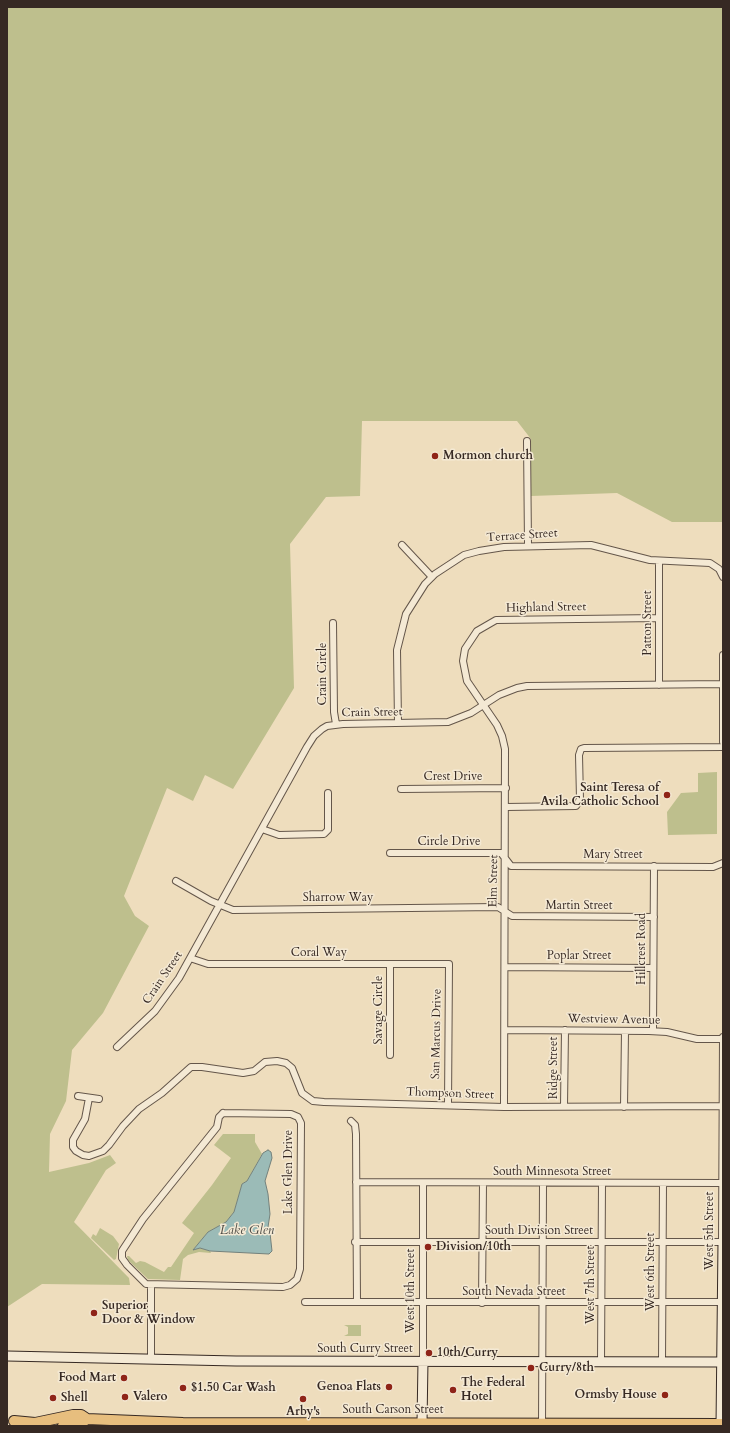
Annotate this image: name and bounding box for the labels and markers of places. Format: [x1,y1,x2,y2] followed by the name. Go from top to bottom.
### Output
[443,449,533,463] place label: Mormon church
[430,451,440,461] marker: Mormon church
[541,781,659,809] place label: Saint Teresa of Avila Catholic School
[662,790,672,800] marker: Saint Teresa of Avila Catholic School
[436,1240,511,1254] place label: Division/10th
[423,1242,433,1252] marker: Division/10th
[102,1299,195,1327] place label: Superior Door & Window
[89,1308,99,1318] marker: Superior Door & Window
[437,1346,498,1360] place label: 10th/Curry
[424,1348,434,1358] marker: 10th/Curry
[539,1361,594,1375] place label: Curry/8th
[526,1363,536,1373] marker: Curry/8th
[59,1371,116,1385] place label: Food Mart
[119,1373,129,1383] marker: Food Mart
[461,1376,525,1404] place label: The Federal Hotel
[317,1380,381,1394] place label: Genoa Flats
[191,1381,276,1395] place label: $1.50 Car Wash
[384,1382,394,1392] marker: Genoa Flats
[178,1383,188,1393] marker: $1.50 Car Wash
[448,1385,458,1395] marker: The Federal Hotel
[574,1388,657,1402] place label: Ormsby House
[133,1390,168,1404] place label: Valero
[660,1390,670,1400] marker: Ormsby House
[61,1391,88,1405] place label: Shell
[120,1392,130,1402] marker: Valero
[48,1393,58,1403] marker: Shell
[298,1394,308,1404] marker: Arby's
[286,1405,320,1419] place label: Arby's

